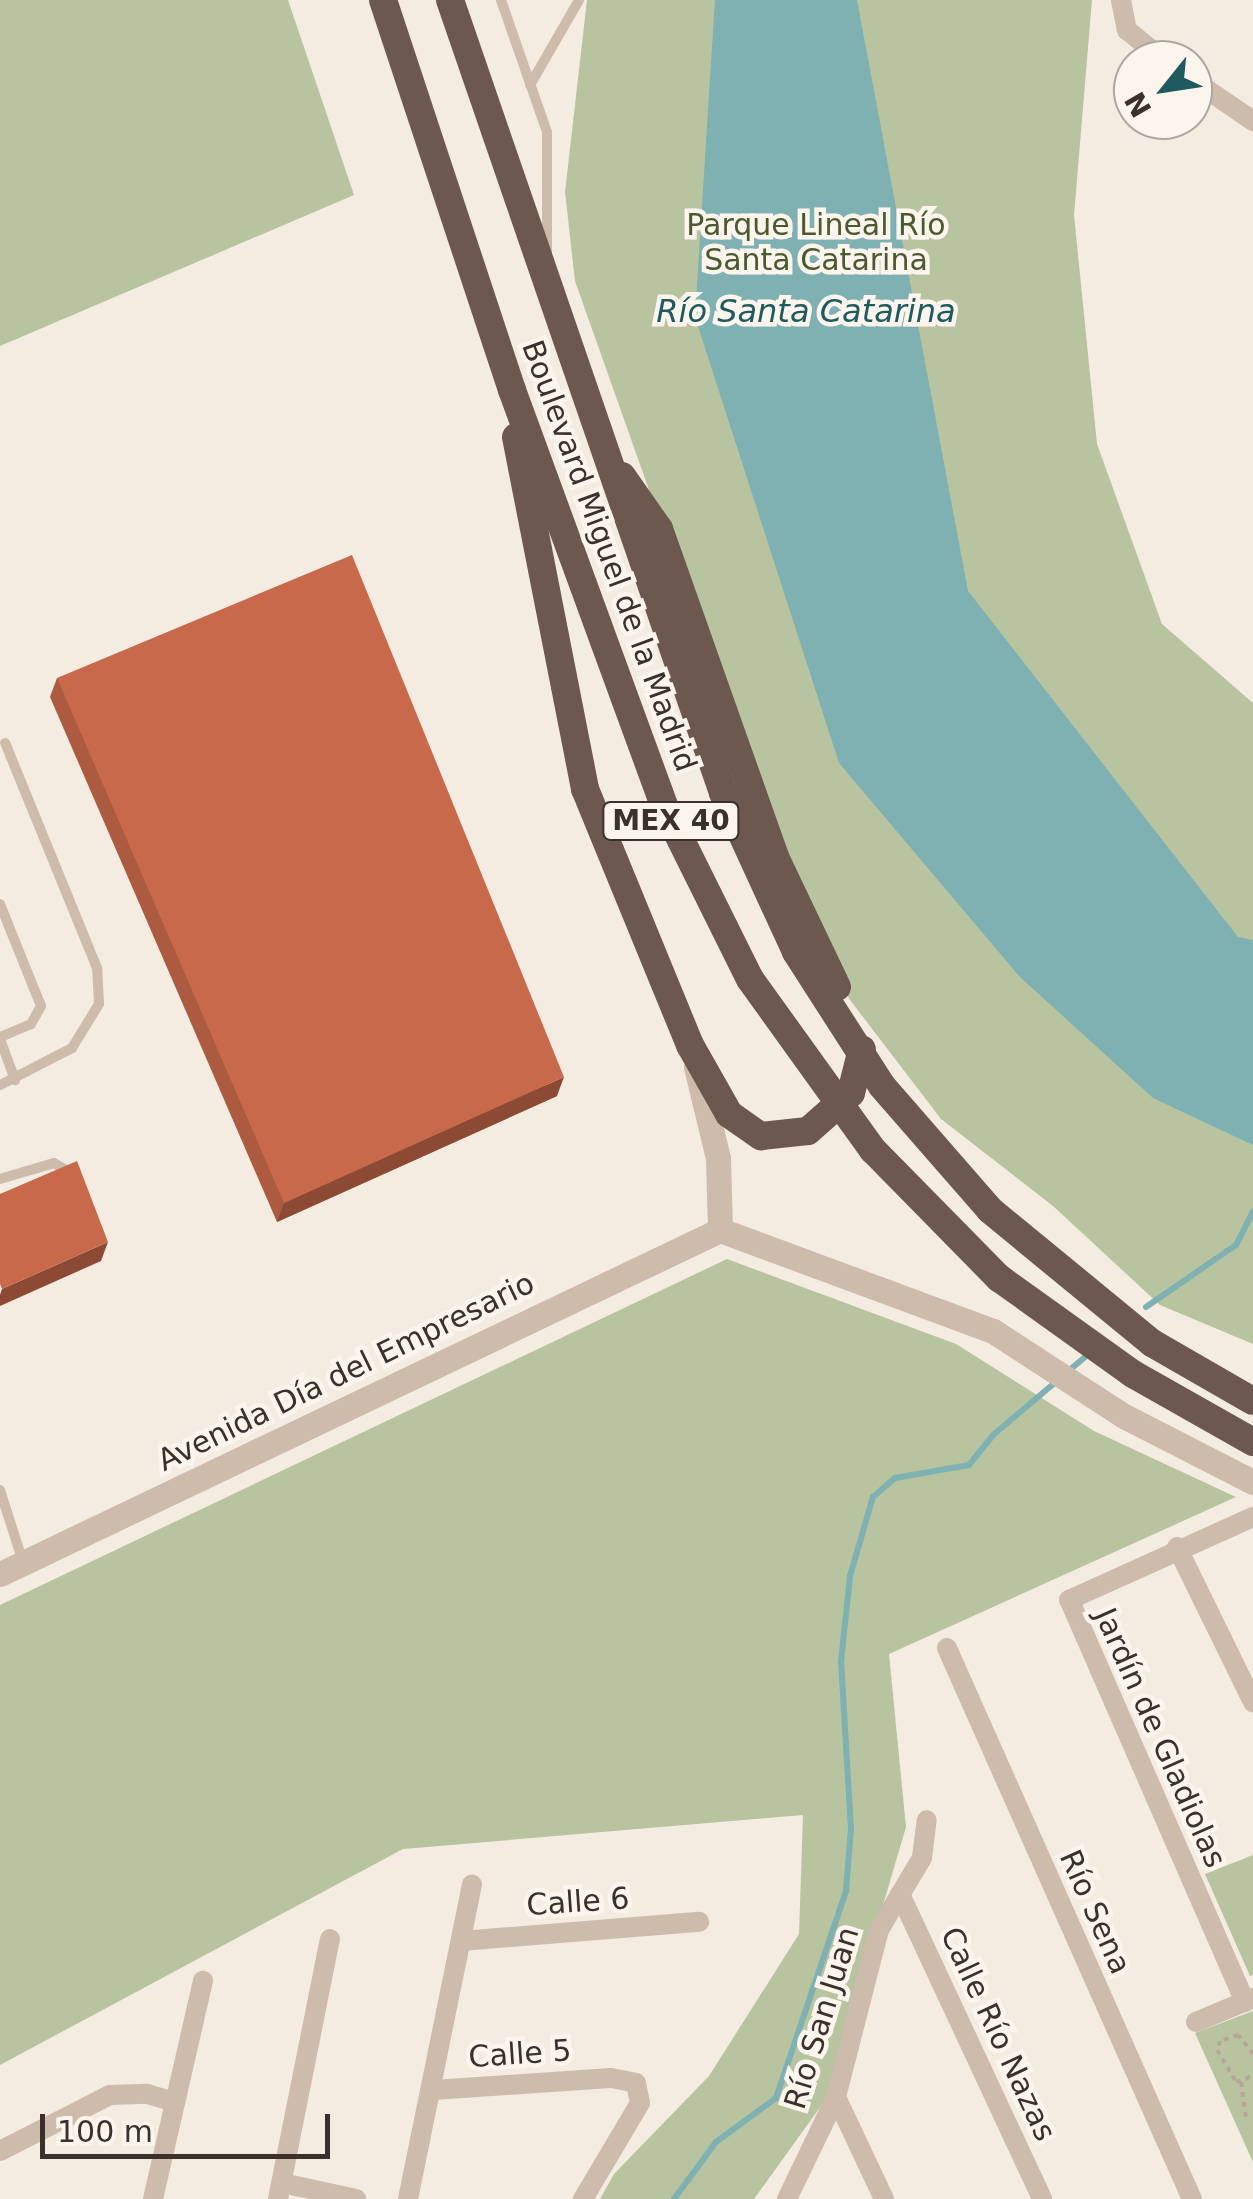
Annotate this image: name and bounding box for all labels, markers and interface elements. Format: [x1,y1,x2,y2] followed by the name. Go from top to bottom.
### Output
[1113,40,1213,140] north arrow
[1118,86,1158,123] text: N
[686,207,946,278] park label: Parque Lineal Río Santa Catarina
[656,292,956,330] water label: Río Santa Catarina
[514,336,704,776] street label: Boulevard Miguel de la Madrid
[601,798,741,844] road number: MEX 40
[152,1265,540,1479] street label: Avenida Día del Empresario
[1087,1603,1233,1873] street label: Jardín de Gladiolas
[1052,1844,1138,1980] street label: Río Sena
[525,1880,631,1924] street label: Calle 6
[933,1921,1063,2147] street label: Calle Río Nazas
[777,1923,867,2113] street label: Río San Juan
[467,2032,573,2076] street label: Calle 5
[45,2094,335,2156] scale bar
[57,2114,153,2149] text: 100 m

